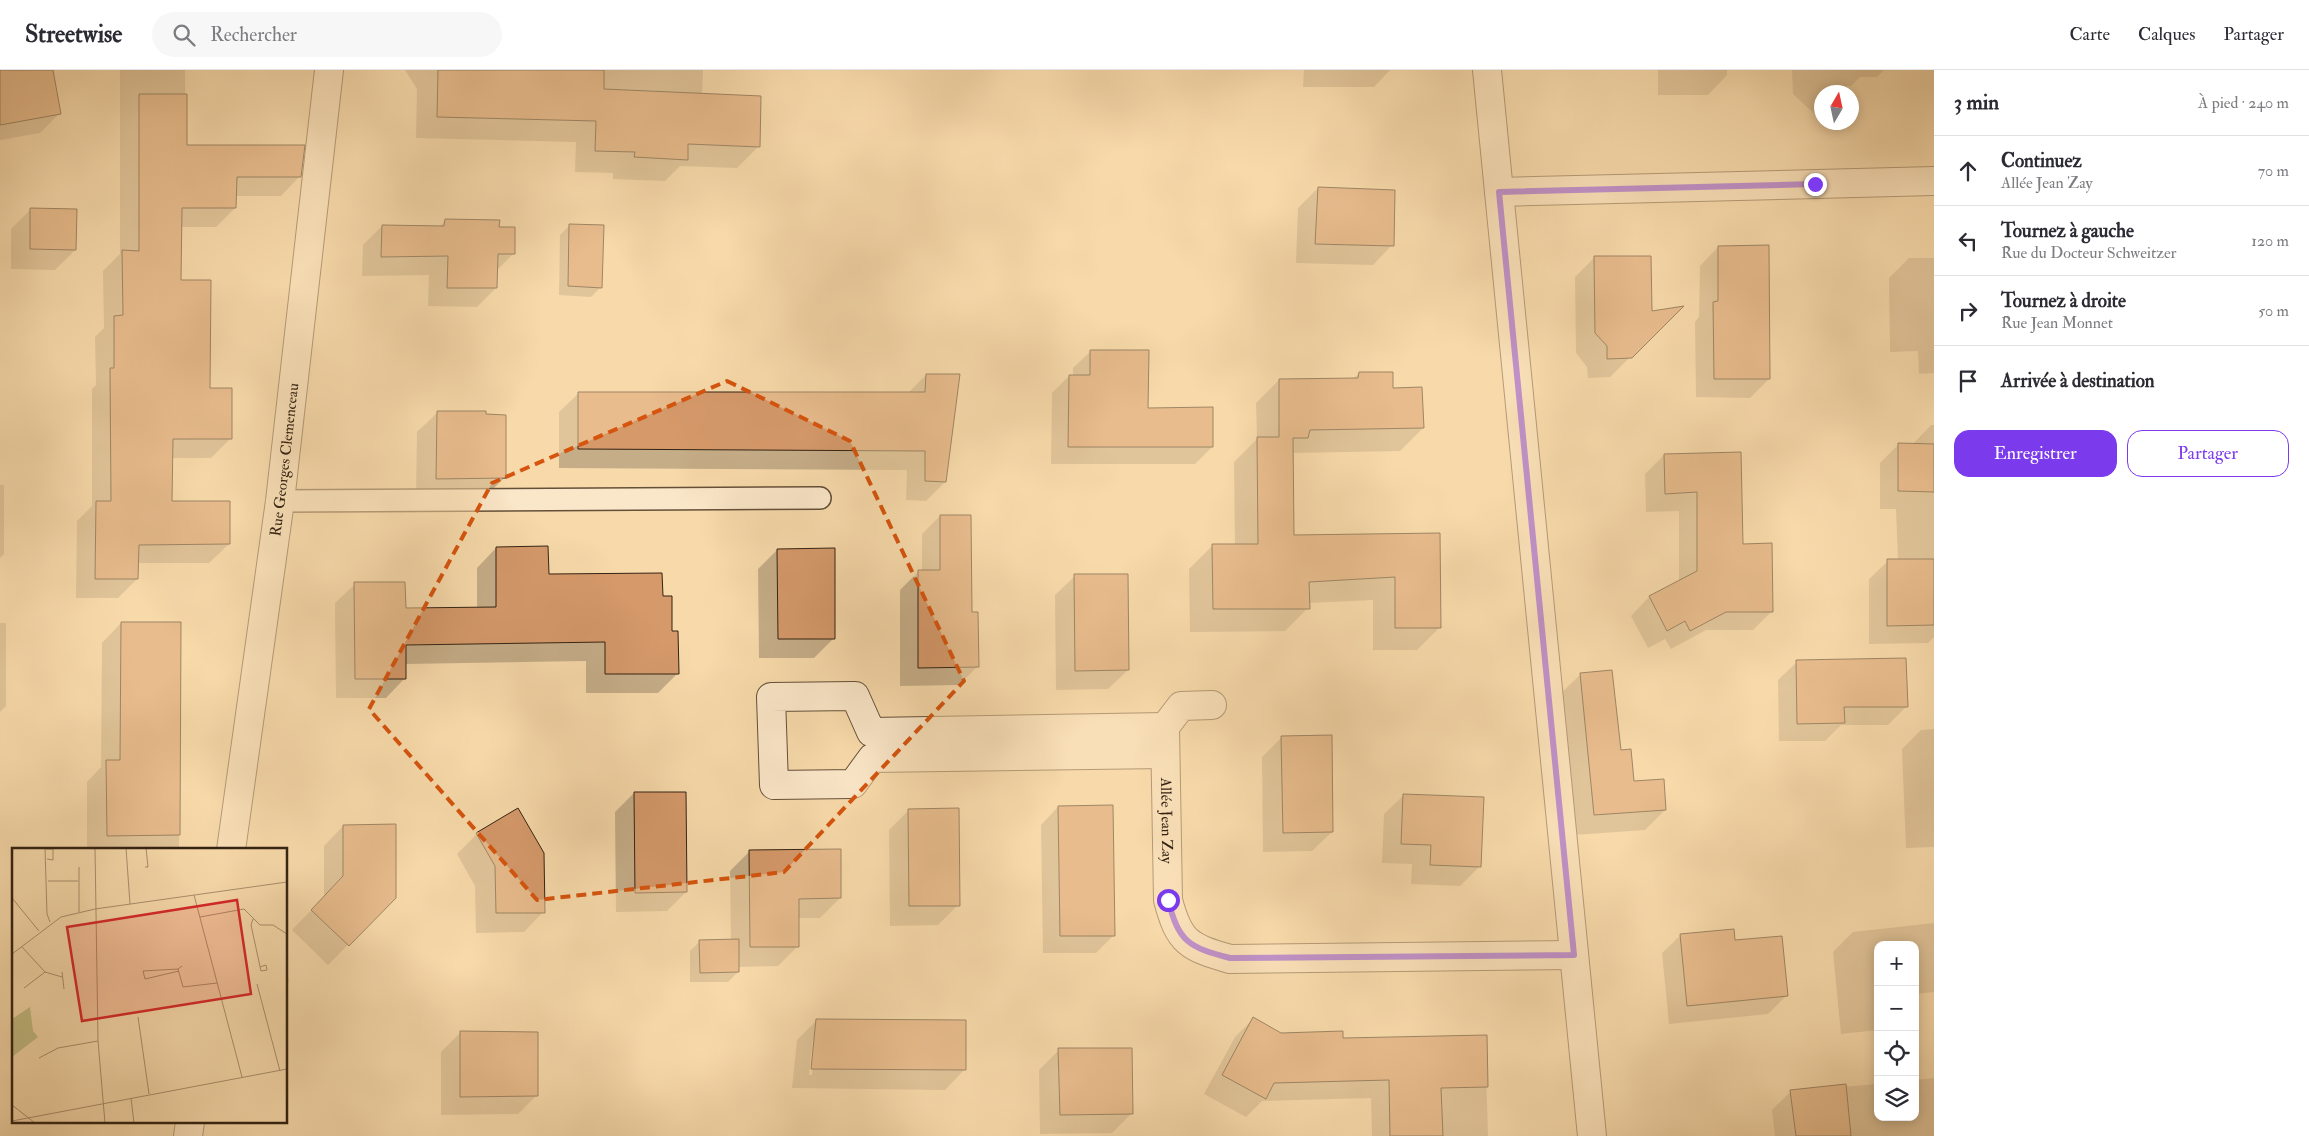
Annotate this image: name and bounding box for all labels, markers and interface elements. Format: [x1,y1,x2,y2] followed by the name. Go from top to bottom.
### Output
[152,12,502,57] search box
[25,19,122,50] text: Streetwise
[170,21,198,49] icon: search
[210,23,297,47] text: Rechercher
[2069,23,2110,46] text: Carte
[2138,23,2195,46] text: Calques
[2223,23,2284,46] text: Partager
[1814,85,1859,130] north arrow
[1954,89,1999,116] text: 3 min
[2198,93,2289,113] text: À pied · 240 m
[2001,149,2082,173] text: Continuez
[1954,157,1982,185] icon: ahead
[2258,161,2289,181] text: 70 m
[1804,173,1827,196] route end
[2001,173,2093,193] text: Allée Jean Zay
[2001,219,2134,243] text: Tournez à gauche
[1954,227,1982,255] icon: left
[2251,231,2289,251] text: 120 m
[2001,243,2177,263] text: Rue du Docteur Schweitzer
[2001,289,2126,313] text: Tournez à droite
[1954,297,1982,325] icon: right
[2258,301,2289,321] text: 50 m
[2001,313,2113,333] text: Rue Jean Monnet
[1954,367,1982,395] icon: arrive
[2001,369,2155,393] text: Arrivée à destination
[266,382,303,538] street label: Rue Georges Clemenceau
[1954,430,2117,477] button: Enregistrer
[2127,430,2289,477] button: Partager
[1156,776,1177,864] street label: Allée Jean Zay
[12,848,288,1124] inset map
[1157,889,1180,912] route start
[1874,941,1919,1121] map controls
[1874,941,1919,986] button: +
[1874,986,1919,1031] button: −
[1874,1031,1919,1076] button: locate
[1874,1076,1919,1121] button: layers

